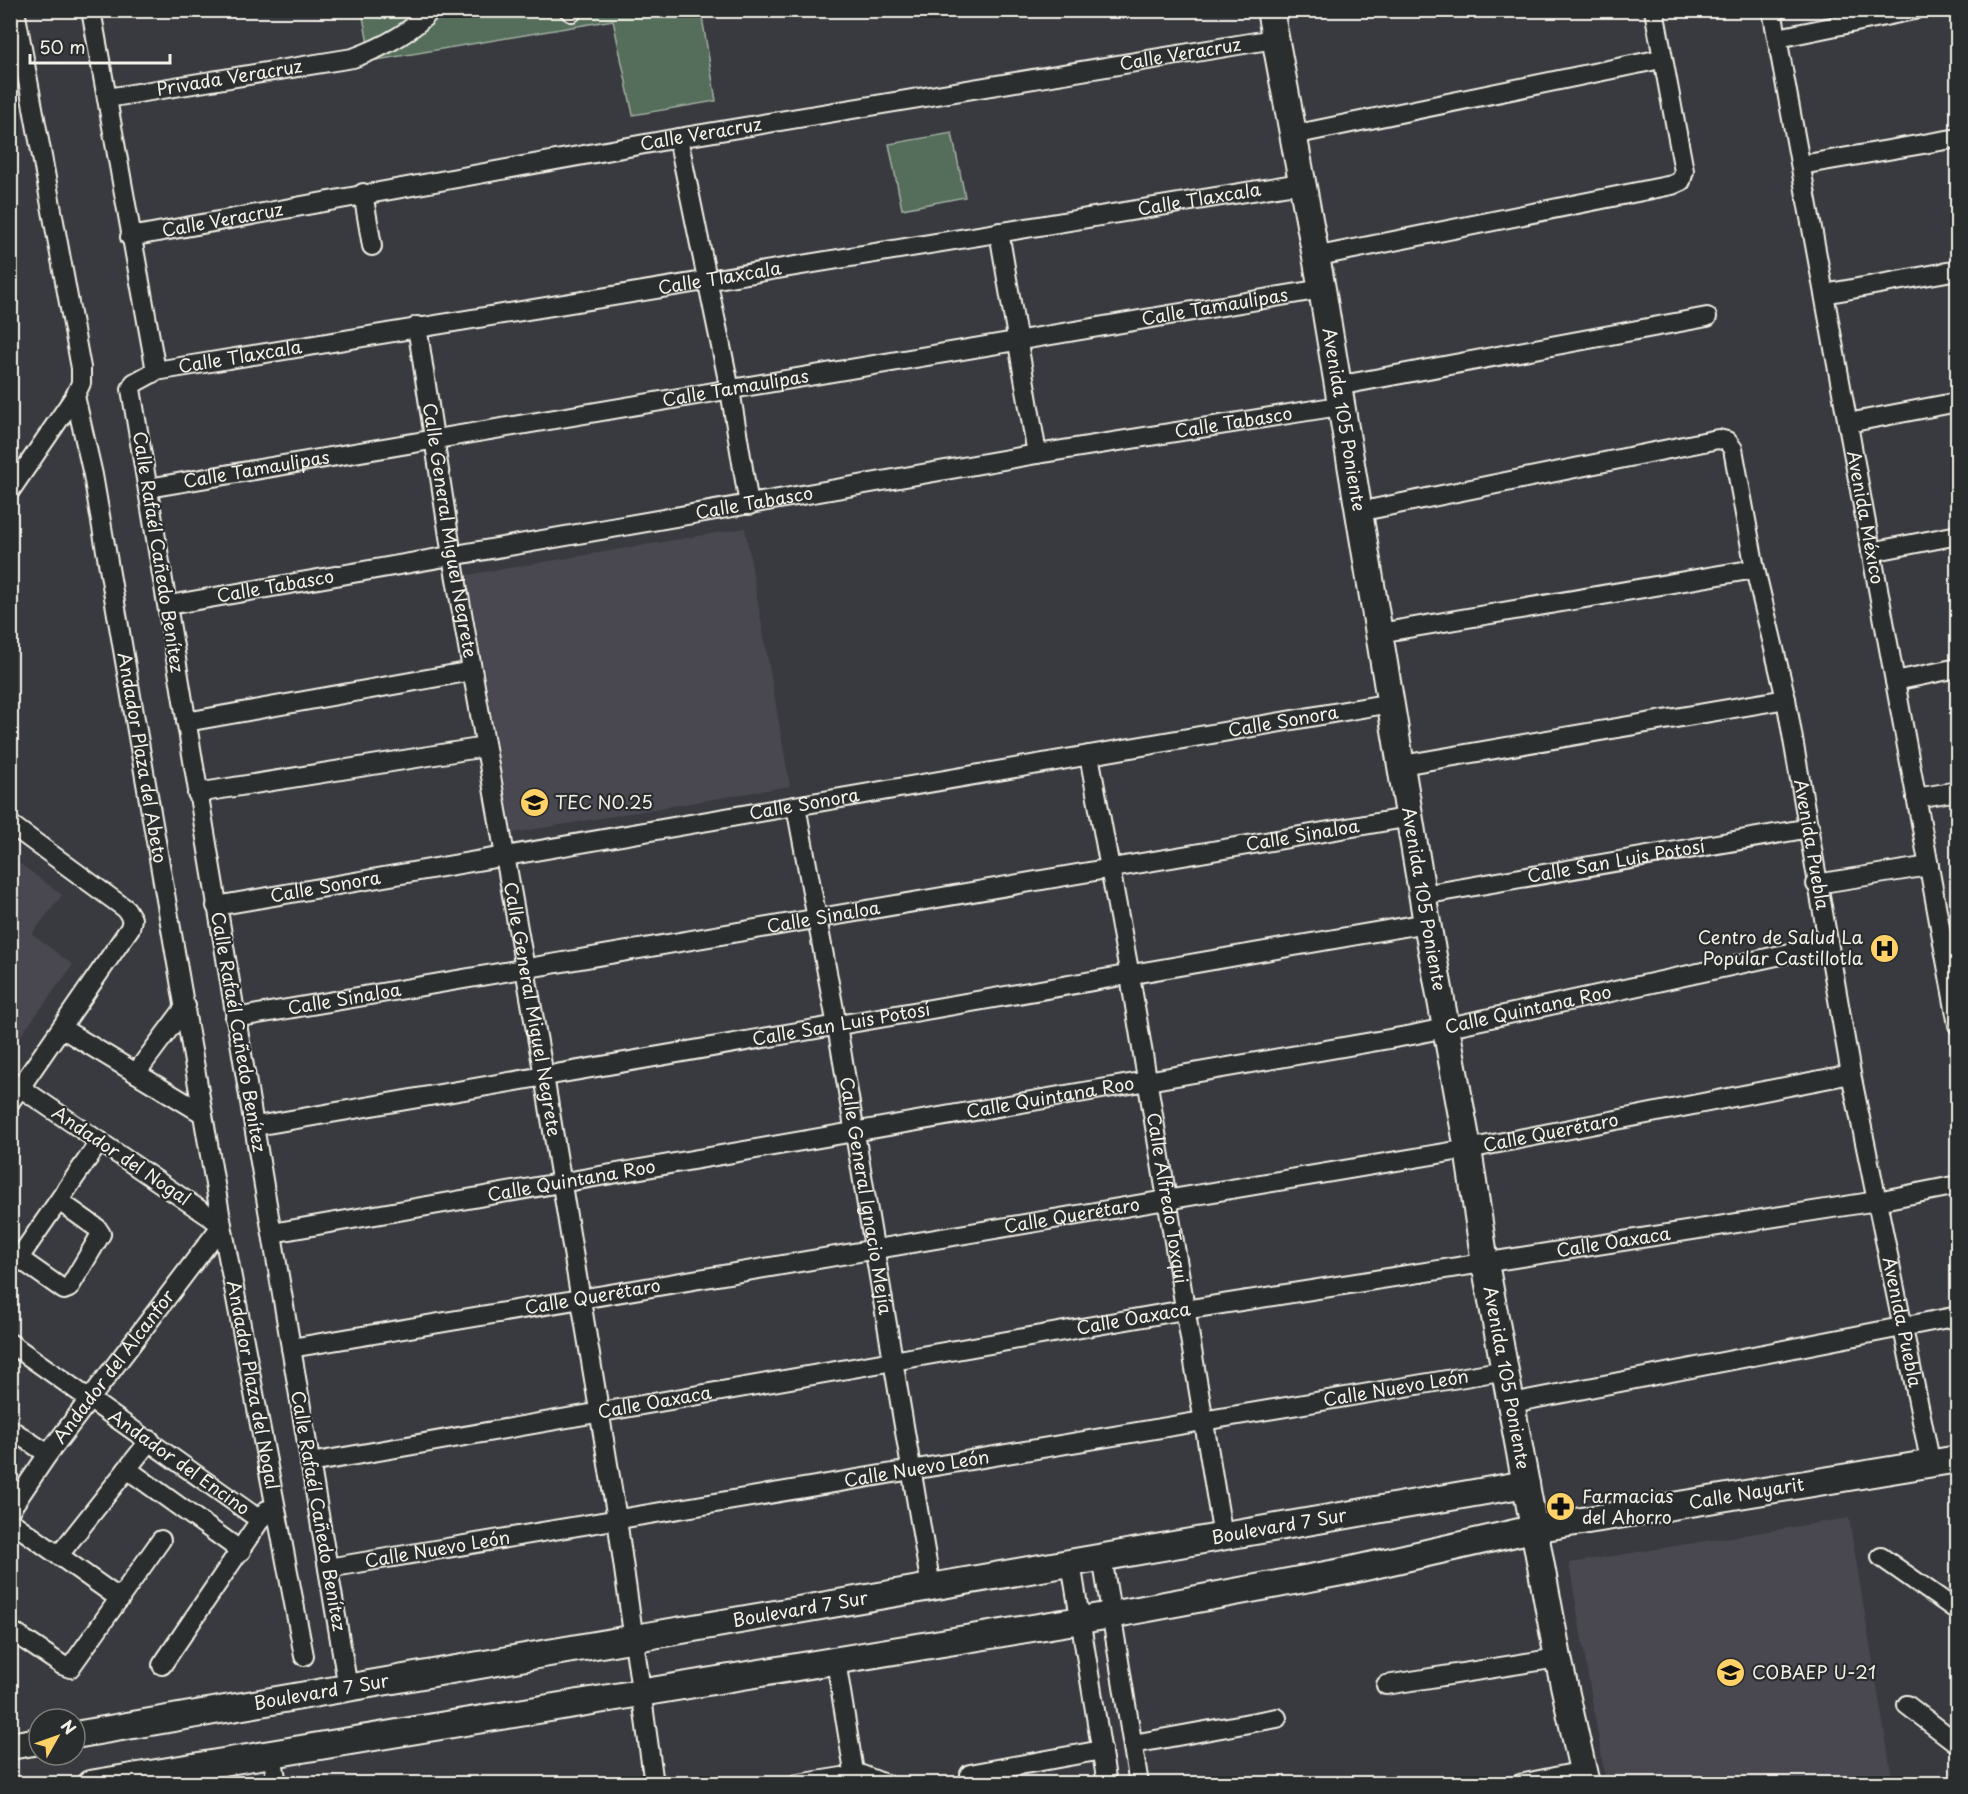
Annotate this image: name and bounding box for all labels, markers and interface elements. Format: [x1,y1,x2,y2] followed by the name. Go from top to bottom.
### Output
[30,27,170,65] scale bar
[1117,30,1243,76] street label: Calle Veracruz
[39,33,86,60] text: 50 m
[154,51,304,102] street label: Privada Veracruz
[638,109,764,157] street label: Calle Veracruz
[1135,175,1263,222] street label: Calle Tlaxcala
[159,195,285,243] street label: Calle Veracruz
[656,253,784,300] street label: Calle Tlaxcala
[1139,280,1290,331] street label: Calle Tamaulipas
[1317,325,1374,513] street label: Avenida 105 Poniente
[176,332,304,379] street label: Calle Tlaxcala
[660,361,811,413] street label: Calle Tamaulipas
[1173,399,1294,444] street label: Calle Tabasco
[417,401,485,660] street label: Calle General Miguel Negrete
[127,429,192,675] street label: Calle Rafaél Cañedo Benítez
[181,442,331,494] street label: Calle Tamaulipas
[1841,448,1892,586] street label: Avenida México
[693,478,815,525] street label: Calle Tabasco
[214,562,336,608] street label: Calle Tabasco
[112,650,175,865] street label: Andador Plaza del Abeto
[1226,697,1340,743] street label: Calle Sonora
[1788,777,1837,913] street label: Avenida Puebla
[747,780,861,826] street label: Calle Sonora
[518,787,550,819] school or university icon: TEC N0.25
[555,788,653,815] place label: TEC N0.25
[1396,805,1454,992] street label: Avenida 105 Poniente
[1244,811,1362,857] street label: Calle Sinaloa
[1525,831,1707,889] street label: Calle San Luis Potosí
[268,863,382,908] street label: Calle Sonora
[498,880,569,1139] street label: Calle General Miguel Negrete
[765,893,883,939] street label: Calle Sinaloa
[205,909,274,1154] street label: Calle Rafaél Cañedo Benítez
[1698,923,1864,971] place label: Centro de Salud La Popular Castillotla
[1868,932,1900,964] hospital icon: Centro de Salud La Popular Castillotla
[285,975,404,1021] street label: Calle Sinaloa
[1442,977,1614,1040] street label: Calle Quintana Roo
[750,994,932,1052] street label: Calle San Luis Potosí
[964,1068,1136,1124] street label: Calle Quintana Roo
[834,1075,900,1317] street label: Calle General Ignacio Mejía
[47,1098,197,1211] street label: Andador del Nogal
[1480,1105,1620,1158] street label: Calle Querétaro
[1141,1110,1196,1286] street label: Calle Alfredo Toxqui
[485,1152,657,1207] street label: Calle Quintana Roo
[1002,1190,1142,1239] street label: Calle Querétaro
[1554,1219,1673,1263] street label: Calle Oaxaca
[1877,1254,1930,1390] street label: Avenida Puebla
[523,1271,662,1320] street label: Calle Querétaro
[221,1278,287,1492] street label: Andador Plaza del Nogal
[46,1283,181,1449] street label: Andador del Alcanfor
[1478,1284,1538,1471] street label: Avenida 105 Poniente
[1074,1294,1193,1341] street label: Calle Oaxaca
[1321,1362,1470,1412] street label: Calle Nuevo León
[595,1378,714,1424] street label: Calle Oaxaca
[285,1388,354,1633] street label: Calle Rafaél Cañedo Benítez
[104,1402,256,1521] street label: Andador del Encino
[842,1442,991,1493] street label: Calle Nuevo León
[1687,1470,1806,1515] street label: Calle Nayarit
[1582,1482,1673,1530] place label: Farmacias del Ahorro
[1545,1491,1577,1523] pharmacy icon: Farmacias del Ahorro
[1209,1500,1349,1550] street label: Boulevard 7 Sur
[363,1523,512,1574] street label: Calle Nuevo León
[730,1583,870,1633] street label: Boulevard 7 Sur
[1715,1657,1747,1689] school or university icon: COBAEP U-21
[1752,1658,1876,1685] place label: COBAEP U-21
[251,1666,391,1716] street label: Boulevard 7 Sur
[27,1707,87,1767] north arrow
[56,1714,83,1739] text: N

